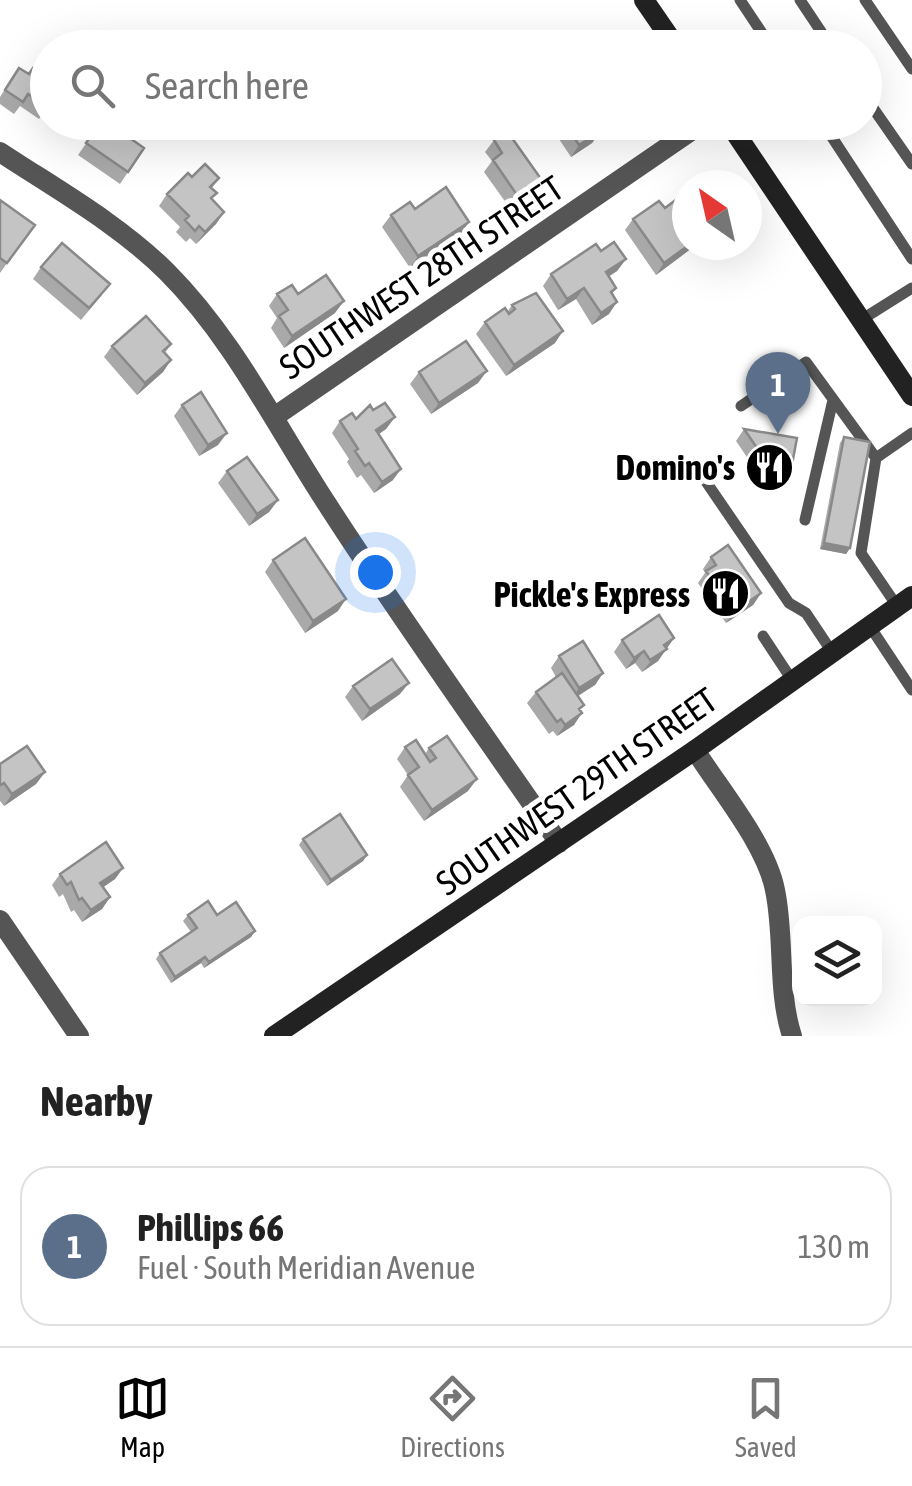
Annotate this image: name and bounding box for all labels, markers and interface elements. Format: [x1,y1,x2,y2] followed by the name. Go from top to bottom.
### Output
[30,30,882,140] search box
[65,58,120,113] icon: search
[145,64,309,107] text: Search here
[272,167,570,387] street label: SOUTHWEST 28TH STREET
[672,170,762,260] north arrow
[746,352,810,434] pin: 1
[744,441,796,493] restaurant icon: Domino's
[616,447,735,487] place label: Domino's
[350,547,401,598] your location
[699,568,751,620] restaurant icon: Pickle's Express
[494,574,690,614] place label: Pickle's Express
[428,679,724,903] street label: SOUTHWEST 29TH STREET
[792,916,882,1006] map controls
[792,916,882,1006] button: layers
[40,1077,153,1125] text: Nearby
[137,1206,284,1249] text: Phillips 66
[67,1228,82,1265] text: 1
[797,1228,870,1265] text: 130 m
[137,1249,475,1286] text: Fuel · South Meridian Avenue
[115,1371,170,1463] tab: Map
[400,1371,505,1463] tab: Directions
[735,1371,797,1463] tab: Saved

